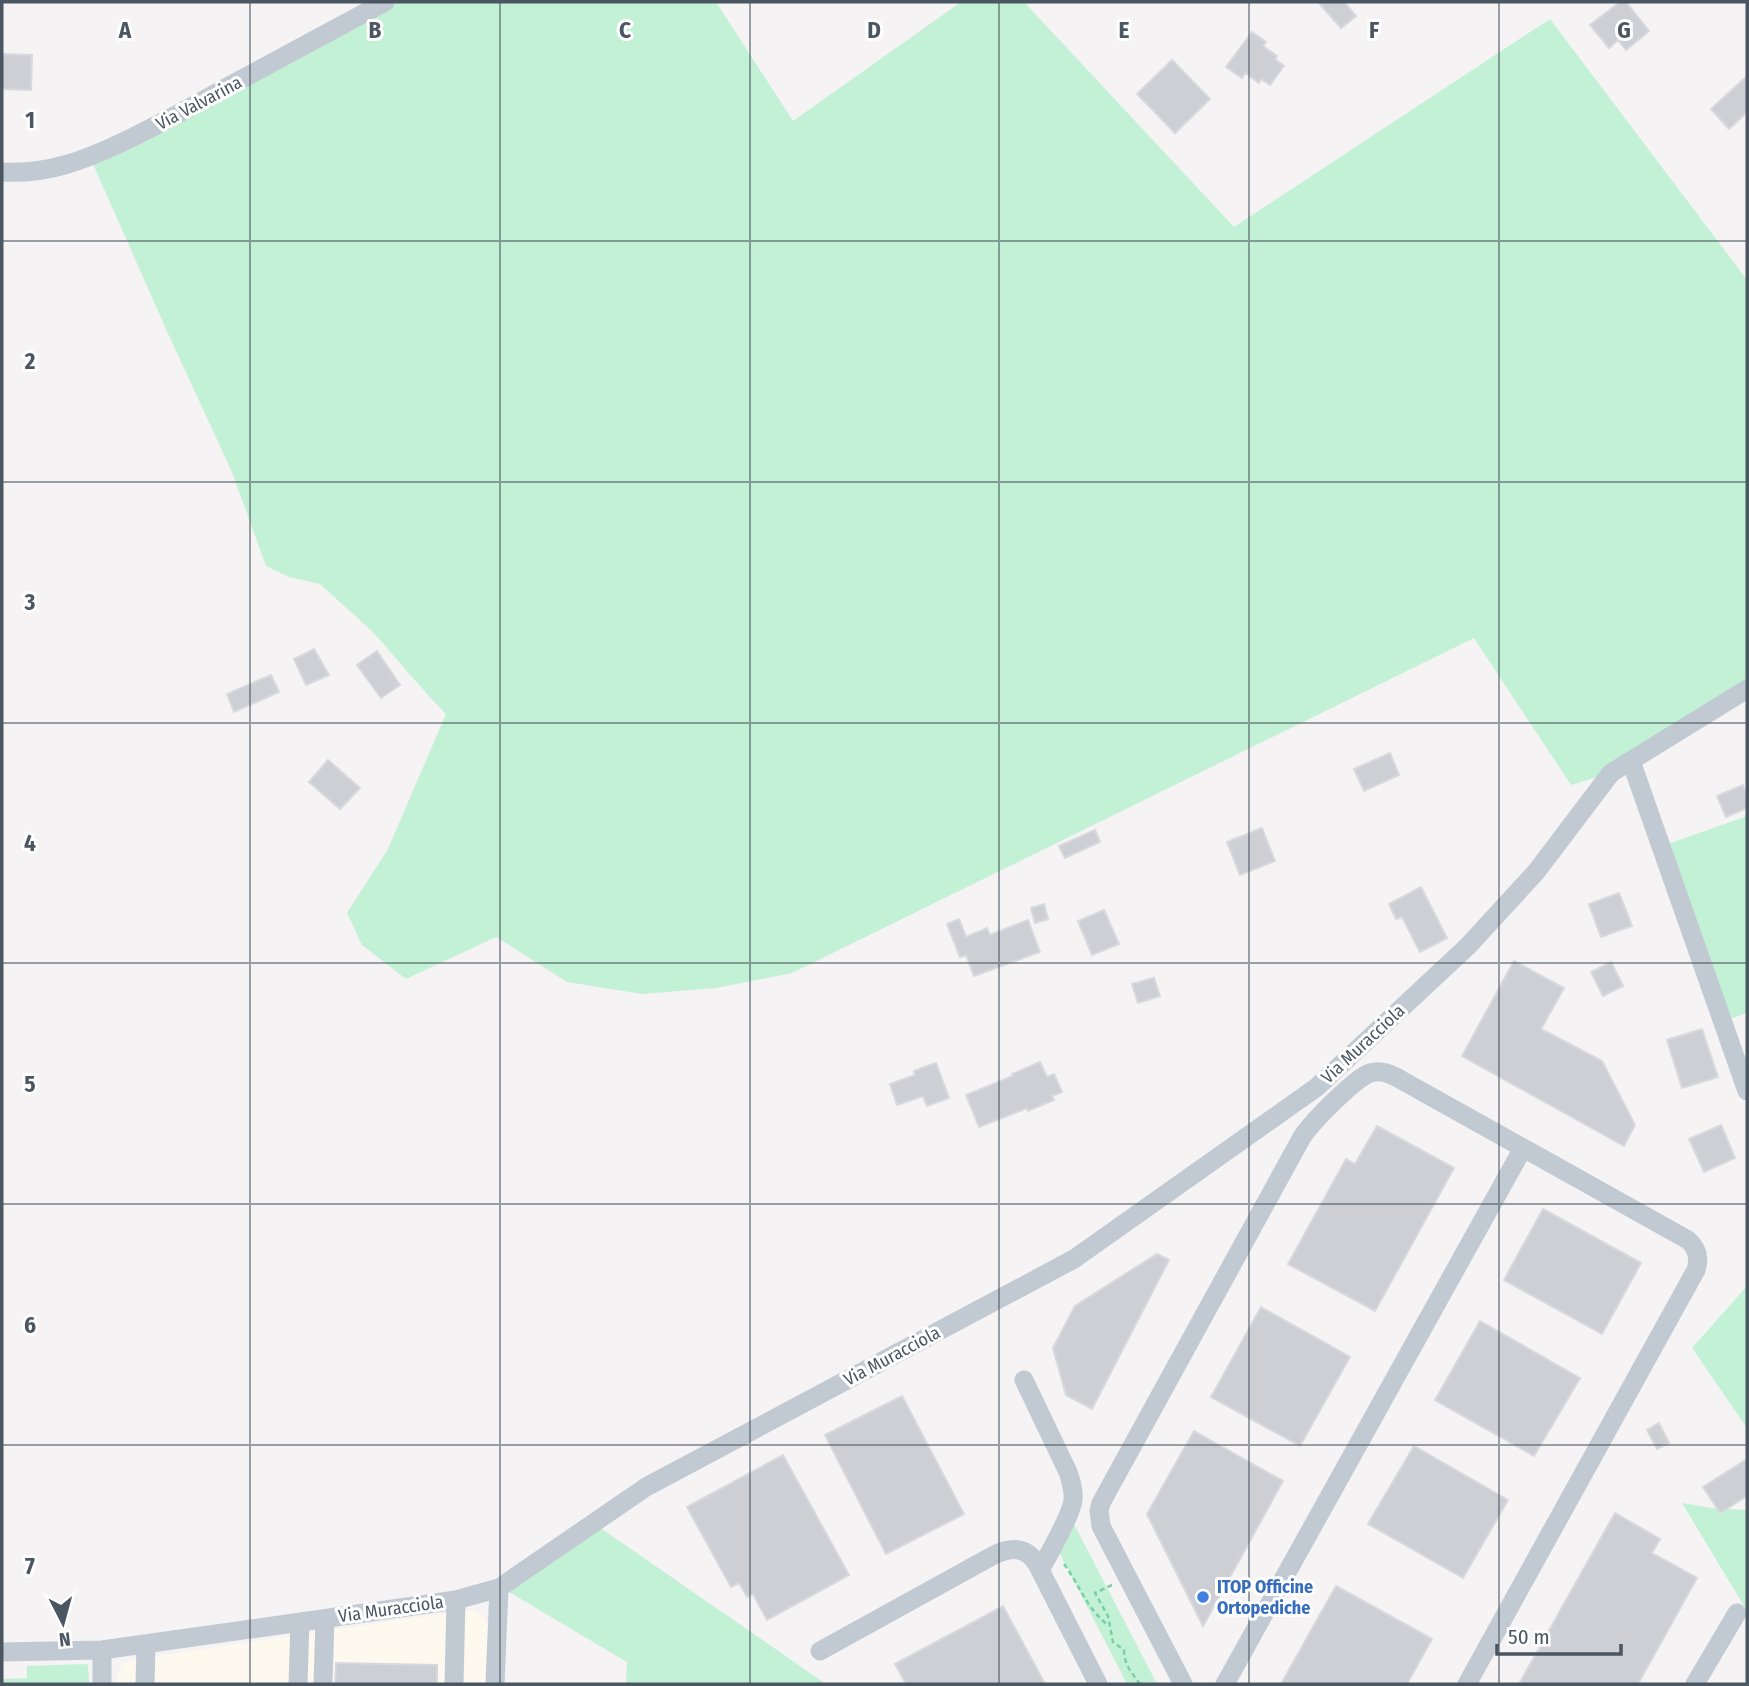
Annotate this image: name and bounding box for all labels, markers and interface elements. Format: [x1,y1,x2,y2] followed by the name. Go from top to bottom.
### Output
[118,16,132,44] text: A
[369,16,382,44] text: B
[619,16,631,44] text: C
[867,16,881,44] text: D
[1119,16,1130,44] text: E
[1369,16,1379,44] text: F
[1617,16,1631,44] text: G
[152,71,246,135] street label: Via Valvarina
[25,106,35,134] text: 1
[24,347,36,375] text: 2
[24,588,36,616] text: 3
[24,829,36,857] text: 4
[1317,1000,1409,1088] street label: Via Muracciola
[24,1070,36,1098] text: 5
[24,1311,36,1339] text: 6
[840,1321,944,1391] street label: Via Muracciola
[25,1552,35,1580] text: 7
[1217,1576,1313,1619] place label: ITOP Officine Ortopediche
[28,1588,98,1658] north arrow
[1195,1589,1211,1605] marker: ITOP Officine Ortopediche
[337,1591,445,1627] street label: Via Muracciola
[1497,1612,1621,1656] scale bar
[1508,1624,1550,1650] text: 50 m
[58,1627,72,1651] text: N

